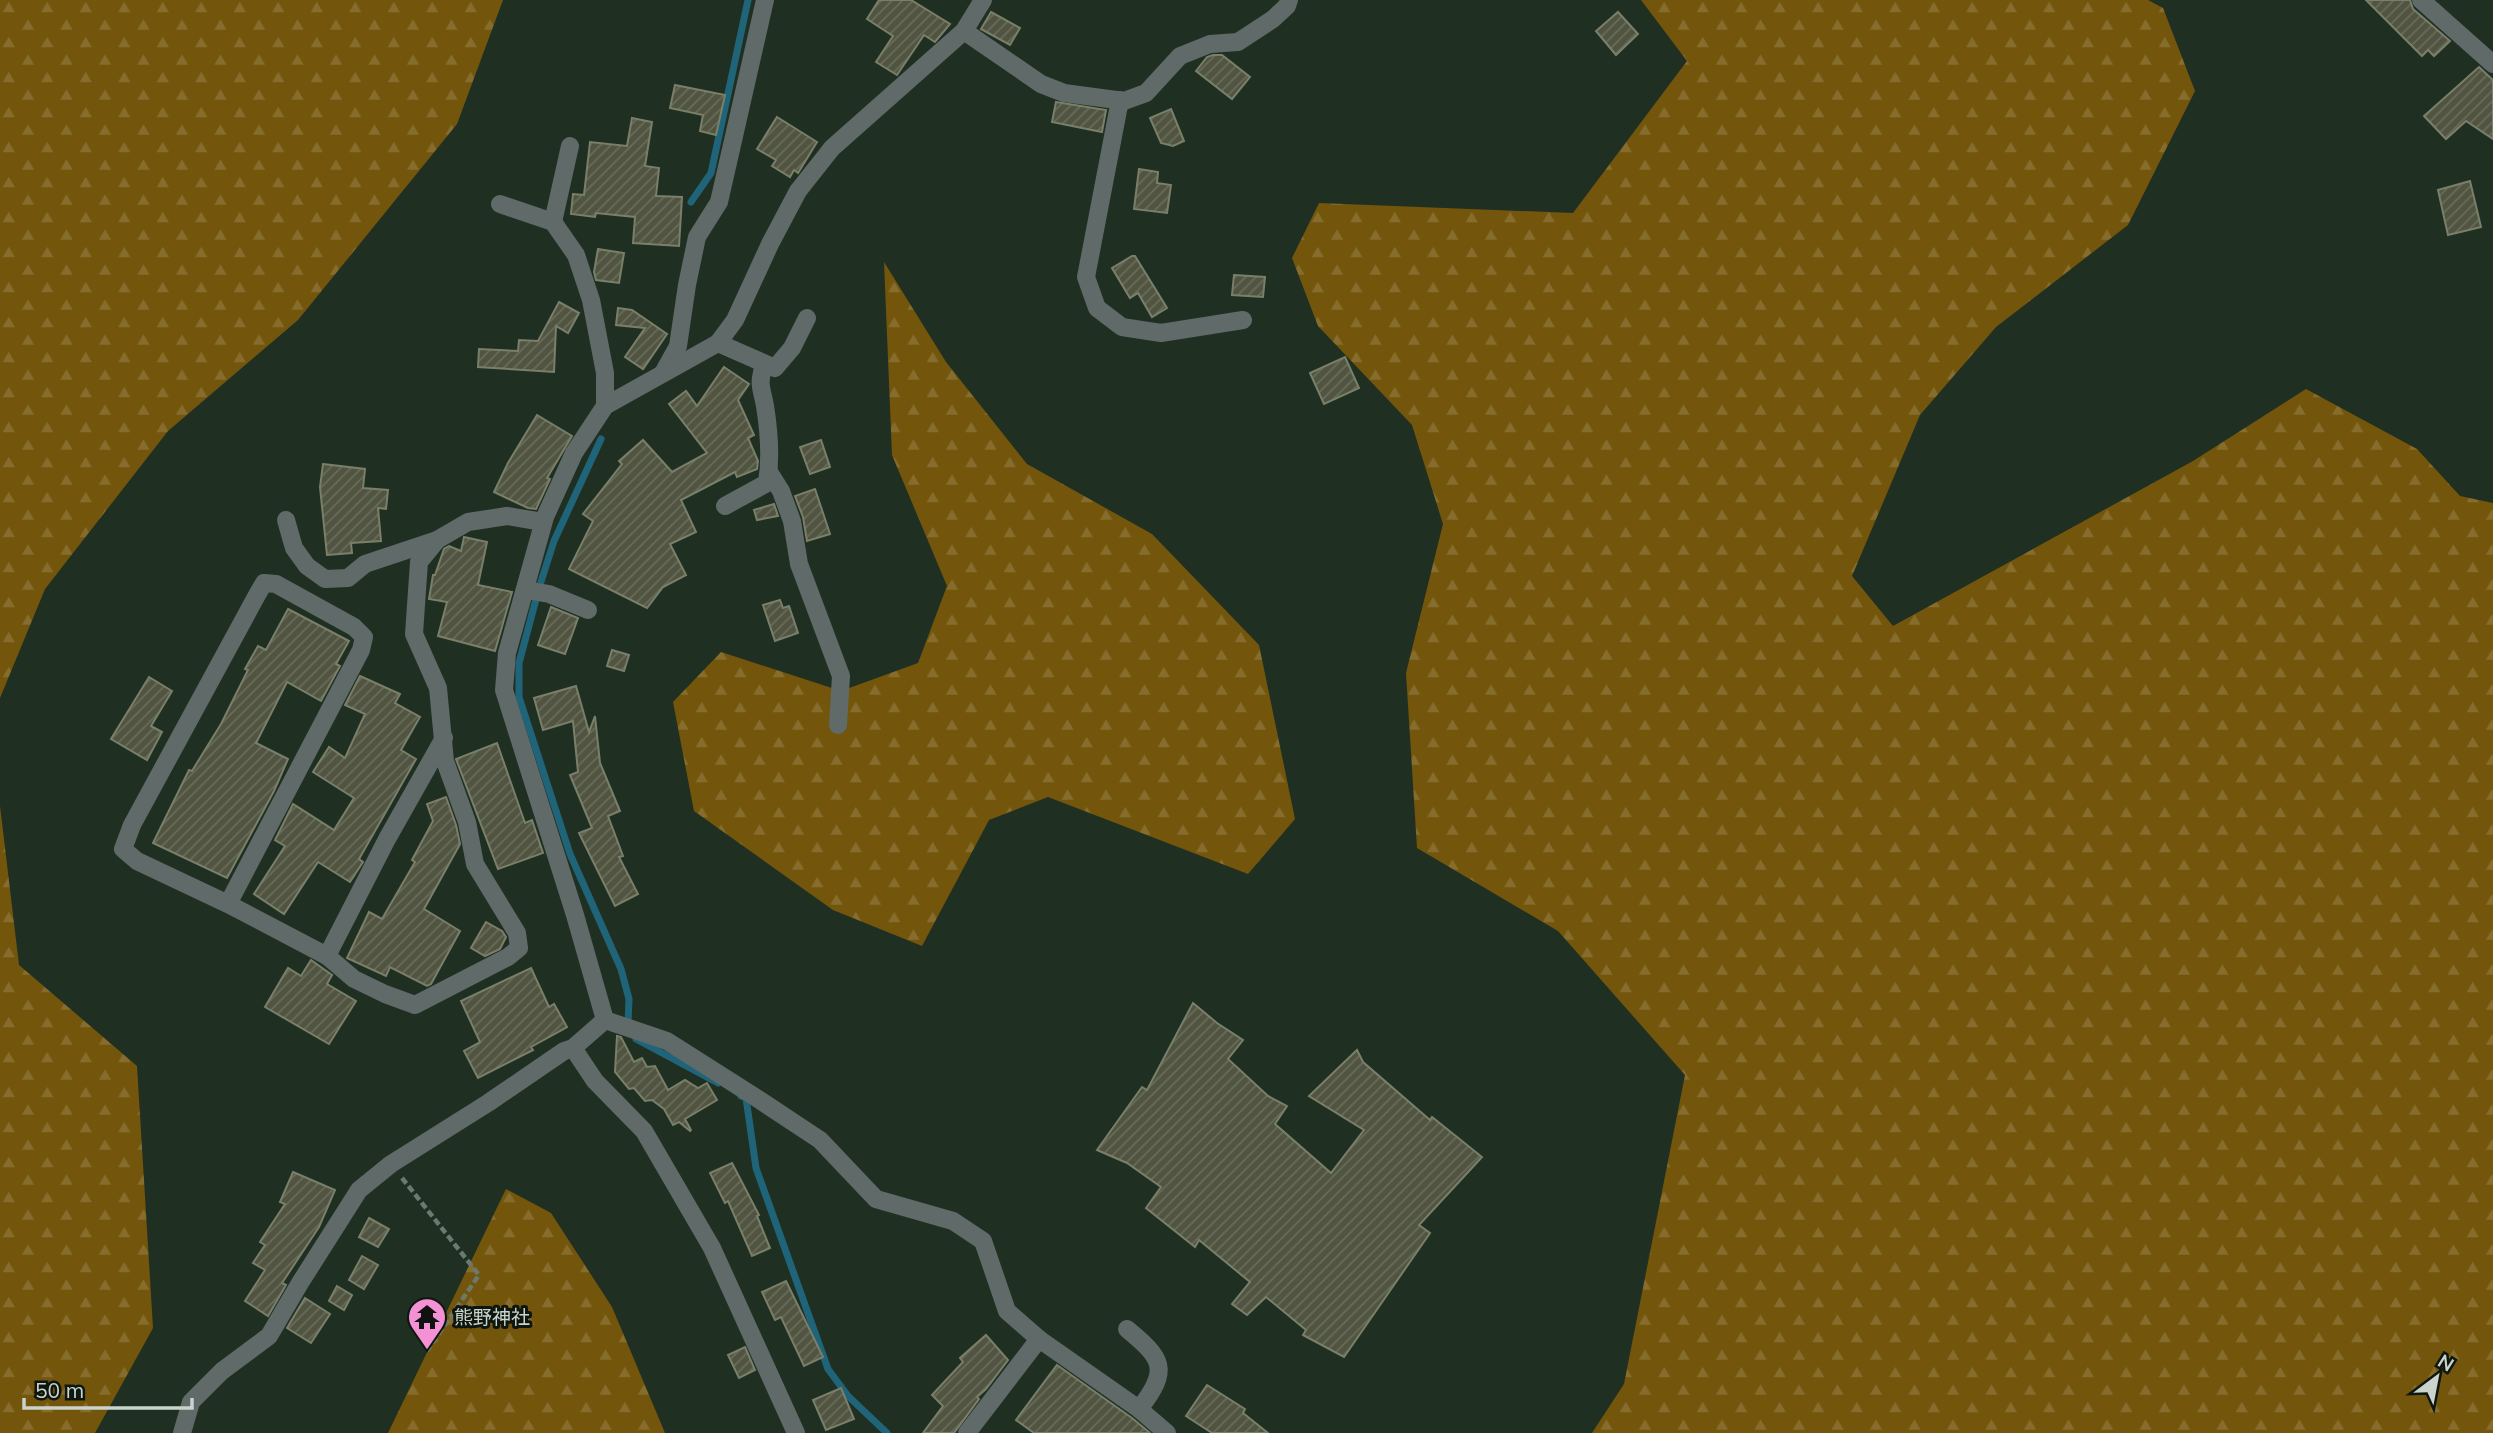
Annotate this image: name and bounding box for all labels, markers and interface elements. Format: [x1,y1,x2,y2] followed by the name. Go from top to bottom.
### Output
[406,1296,448,1351] temple icon: 熊野神社
[454,1305,530,1329] place label: 熊野神社
[2402,1342,2472,1412] north arrow
[2434,1349,2458,1377] text: N
[24,1366,192,1410] scale bar
[35,1377,84,1403] text: 50 m

